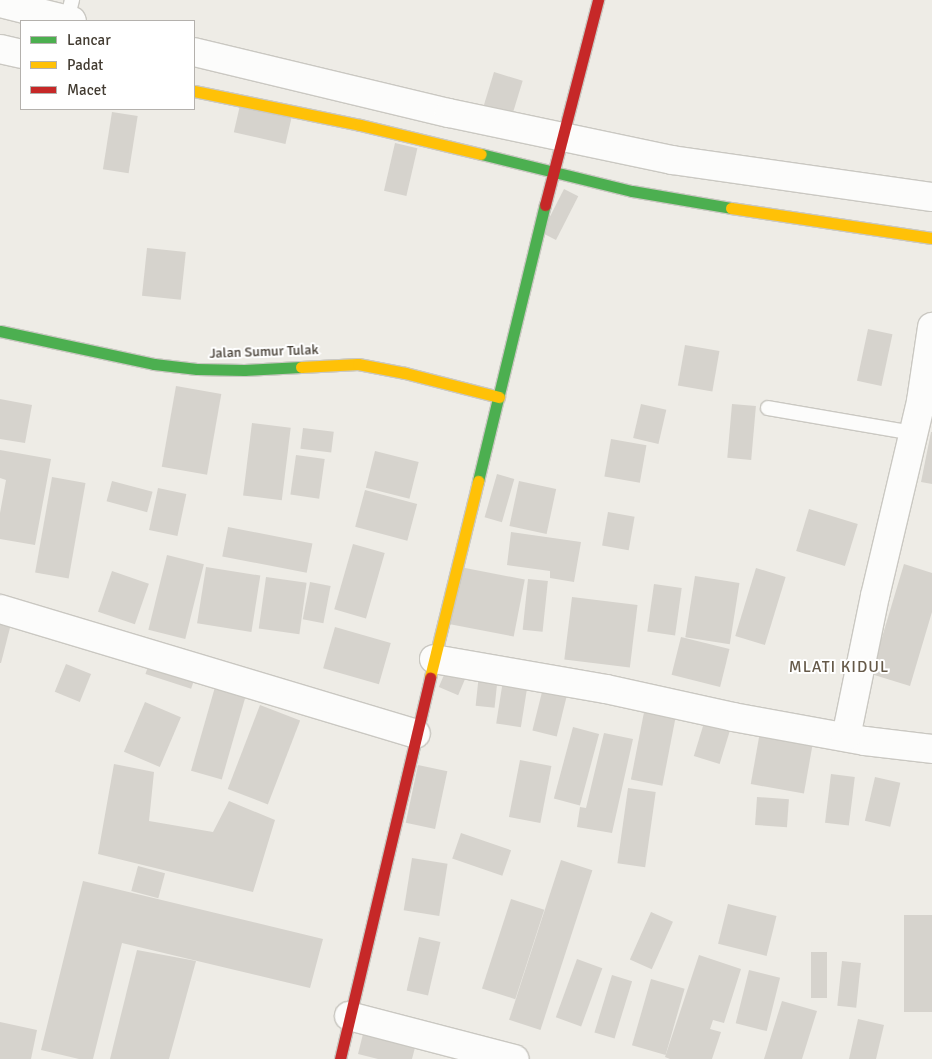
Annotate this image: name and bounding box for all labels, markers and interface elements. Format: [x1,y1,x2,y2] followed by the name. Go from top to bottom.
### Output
[20,20,195,110] legend
[67,31,111,49] text: Lancar
[67,56,103,74] text: Padat
[67,81,106,99] text: Macet
[209,342,319,362] street label: Jalan Sumur Tulak
[787,657,891,677] district label: MLATI KIDUL

